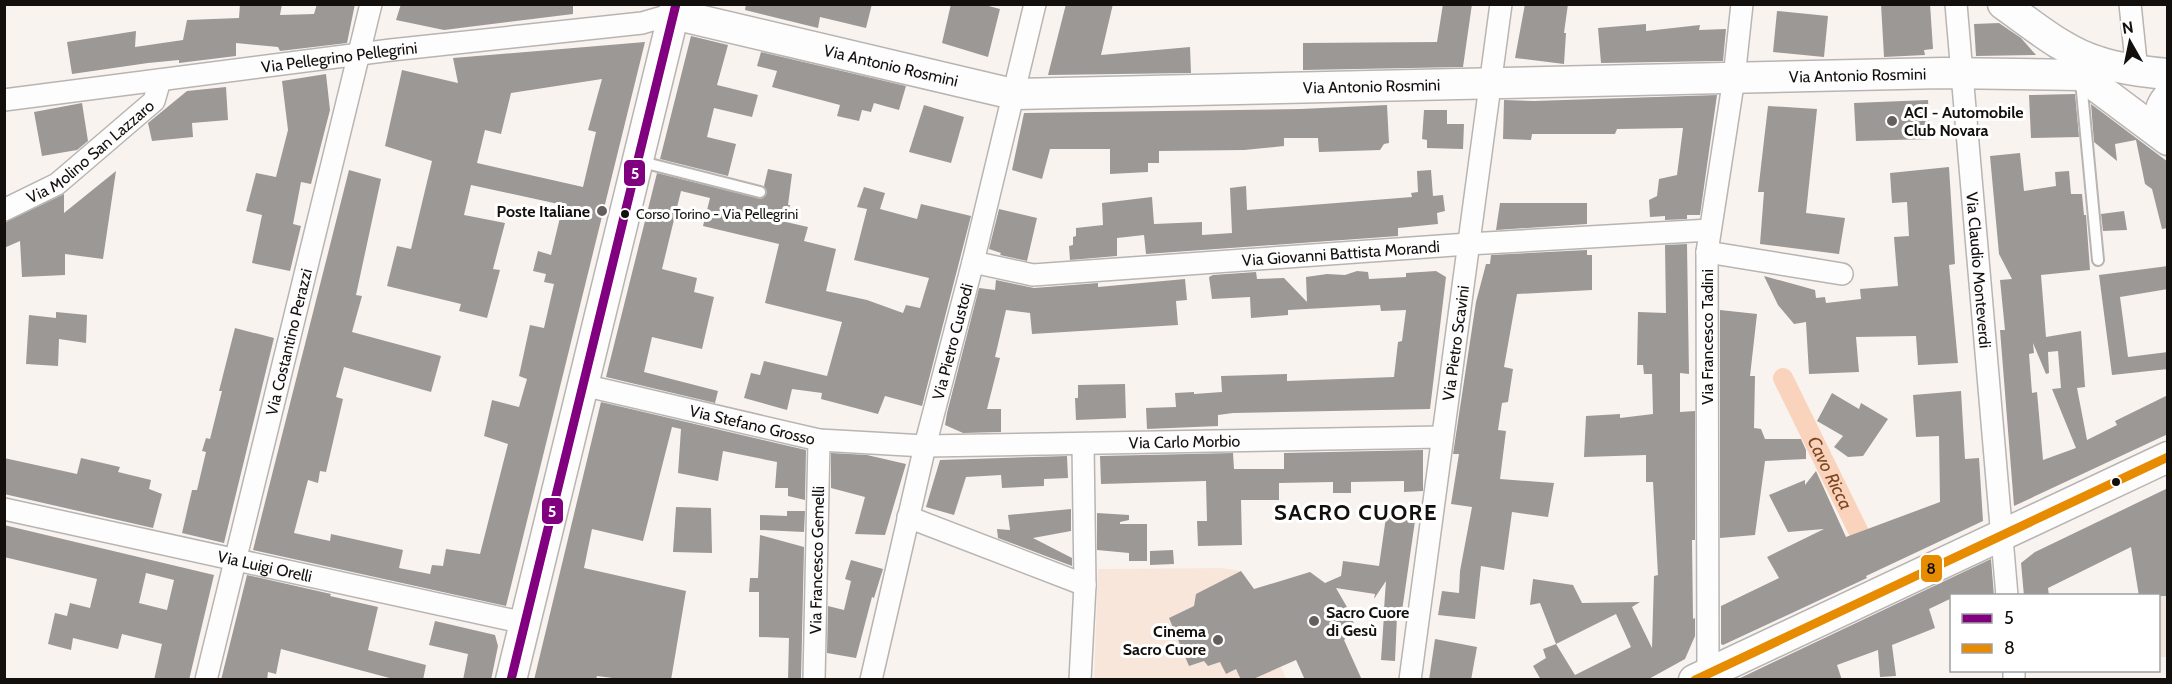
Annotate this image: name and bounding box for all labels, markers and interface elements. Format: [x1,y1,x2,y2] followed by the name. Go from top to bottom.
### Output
[2100,12,2160,72] north arrow
[2121,17,2135,38] text: N
[260,38,418,76] street label: Via Pellegrino Pellegrini
[822,40,960,90] street label: Via Antonio Rosmini
[1789,64,1926,86] street label: Via Antonio Rosmini
[1303,75,1441,97] street label: Via Antonio Rosmini
[24,96,158,207] street label: Via Molino San Lazzaro
[1904,103,2024,140] place label: ACI - Automobile Club Novara
[1885,114,1899,128] marker: ACI - Automobile Club Novara
[623,159,646,187] line badge: 5
[631,164,639,183] text: 5
[1963,191,1995,349] street label: Via Claudio Monteverdi
[497,202,590,221] place label: Poste Italiane
[595,204,609,218] marker: Poste Italiane
[636,205,798,223] place label: Corso Torino - Via Pellegrini
[619,208,631,220] marker: Corso Torino - Via Pellegrini
[1241,237,1440,270] street label: Via Giovanni Battista Morandi
[261,266,316,417] street label: Via Costantino Perazzi
[1698,269,1717,405] street label: Via Francesco Tadini
[928,281,977,402] street label: Via Pietro Custodi
[1438,284,1473,402] street label: Via Pietro Scavini
[688,401,817,448] street label: Via Stefano Grosso
[1128,431,1241,452] street label: Via Carlo Morbio
[1802,433,1857,513] water label: Cavo Ricca
[2110,476,2122,488] unlabelled marker
[805,486,828,634] street label: Via Francesco Gemelli
[541,497,564,525] line badge: 5
[1274,499,1438,526] district label: SACRO CUORE
[548,502,556,521] text: 5
[216,546,314,586] street label: Via Luigi Orelli
[1920,554,1943,583] line badge: 8
[1926,559,1936,578] text: 8
[1950,594,2160,672] legend
[1326,603,1409,640] place label: Sacro Cuore di Gesù
[2004,607,2014,629] text: 5
[1307,614,1321,628] marker: Sacro Cuore di Gesù
[1123,622,1206,659] place label: Cinema Sacro Cuore
[1211,633,1225,647] marker: Cinema Sacro Cuore
[2004,637,2015,659] text: 8

